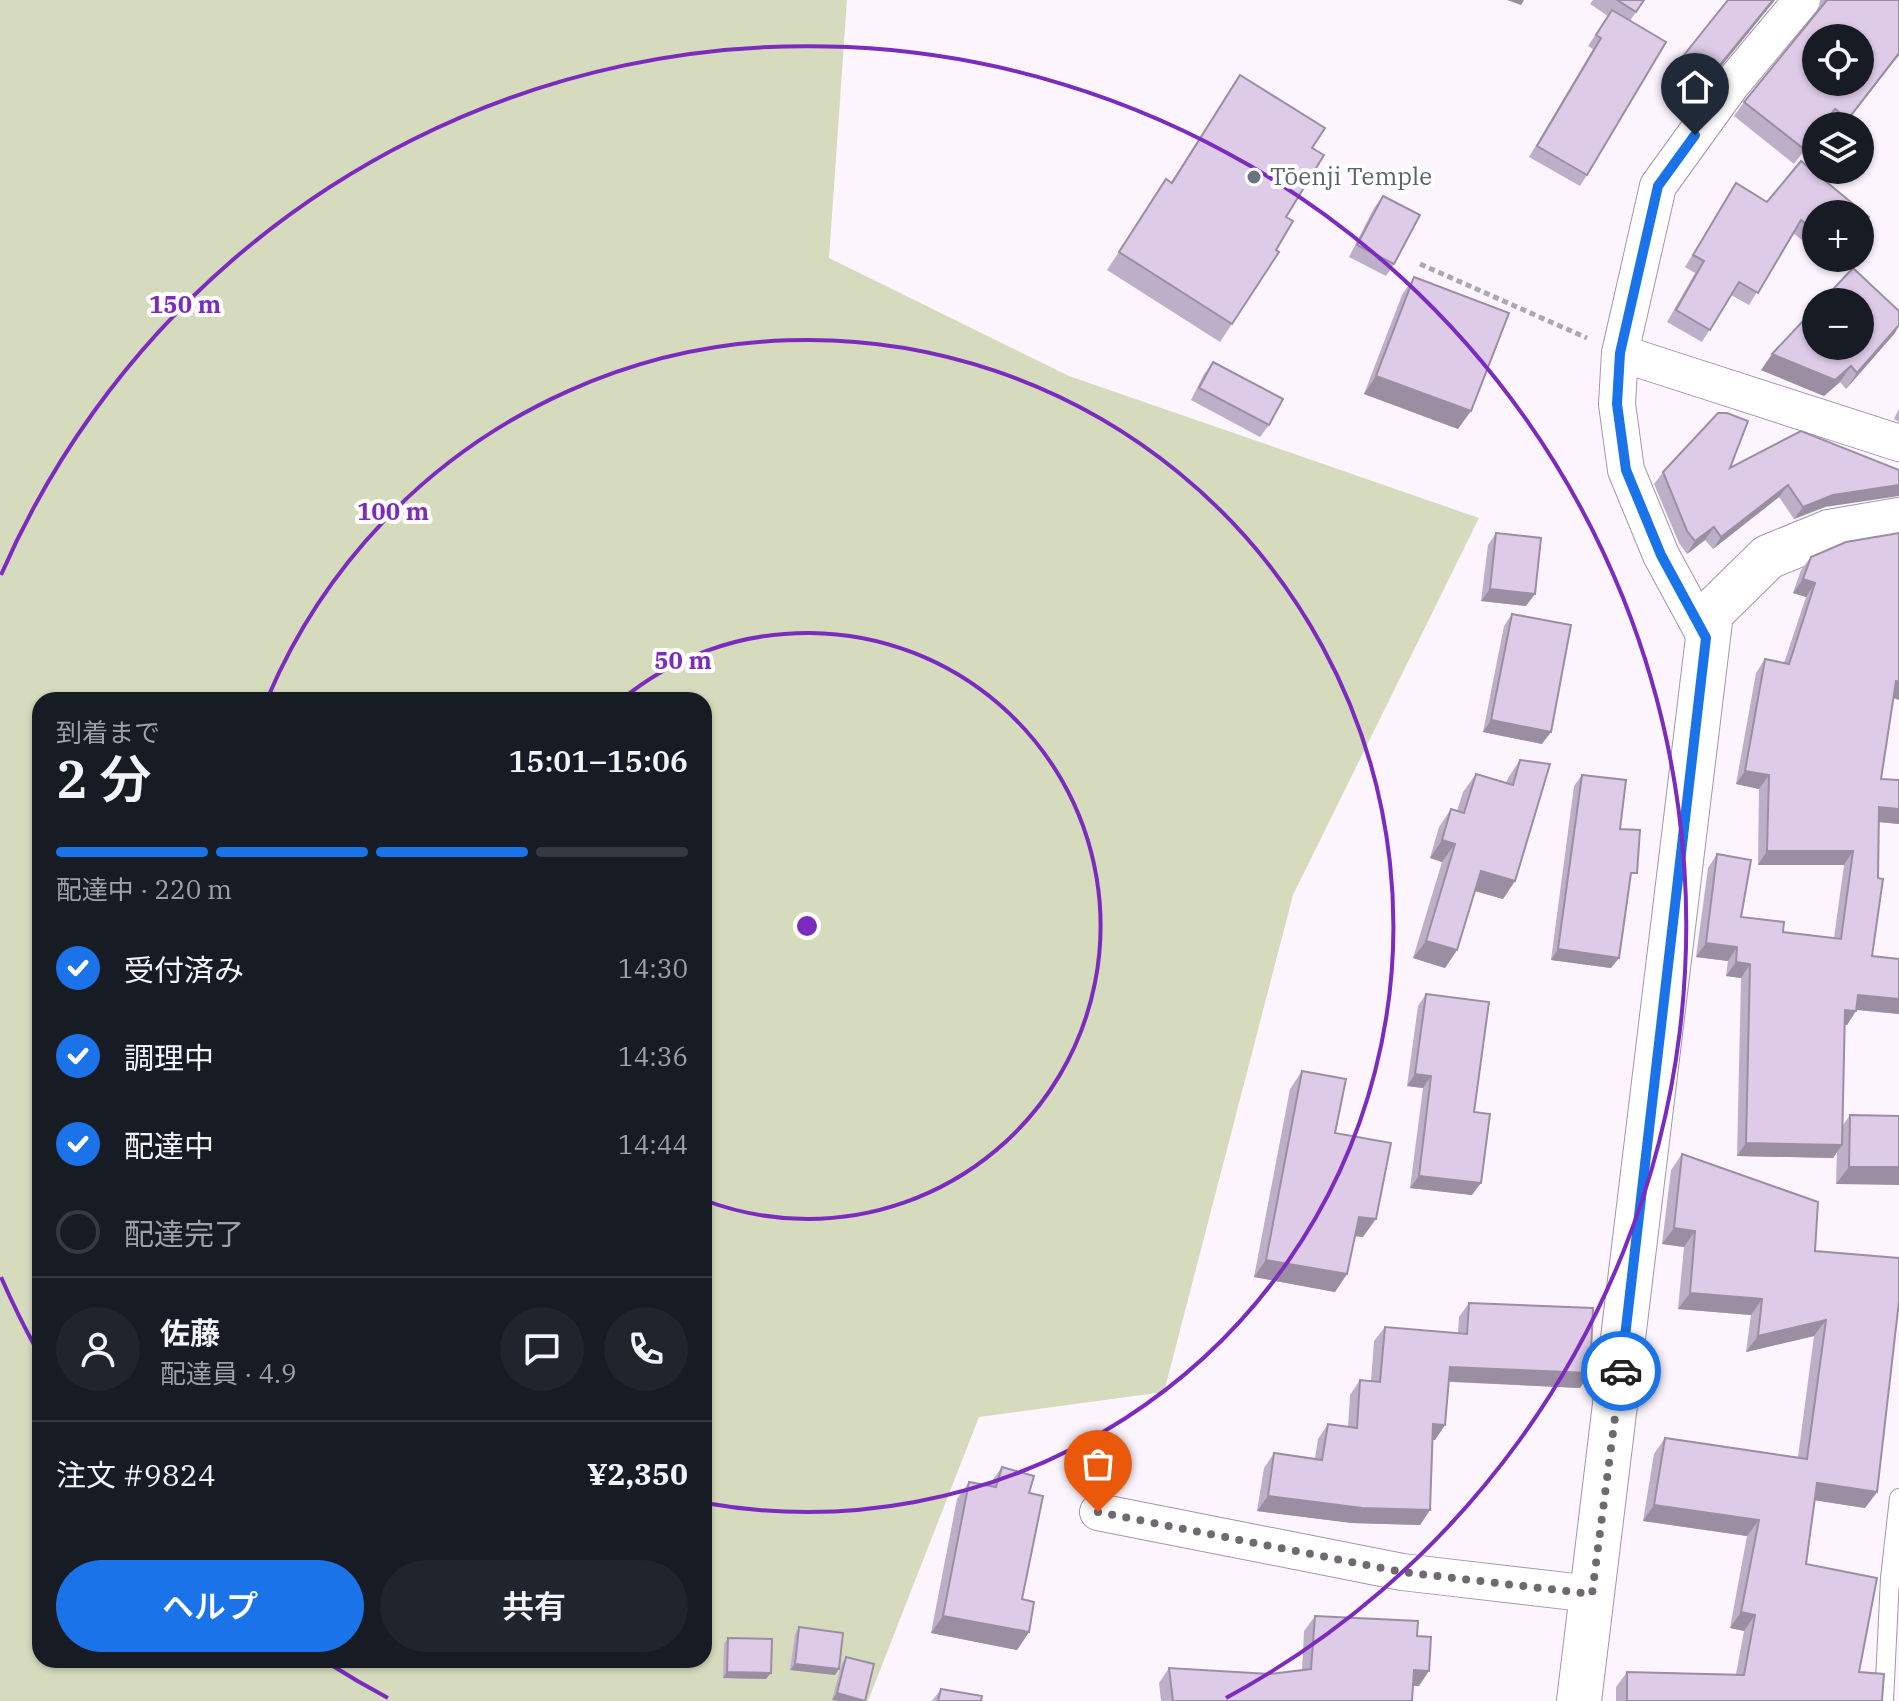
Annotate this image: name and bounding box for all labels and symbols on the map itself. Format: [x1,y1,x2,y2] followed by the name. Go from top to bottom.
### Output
[1661,53,1729,135] pin
[1270,160,1432,192] place label: Tōenji Temple
[1245,168,1263,186] marker: Tōenji Temple
[149,288,221,320] text: 150 m
[357,495,429,527] text: 100 m
[654,644,712,676] text: 50 m
[793,912,821,940] centre of rings
[1581,1331,1661,1411] courier
[1064,1430,1132,1512] pin

